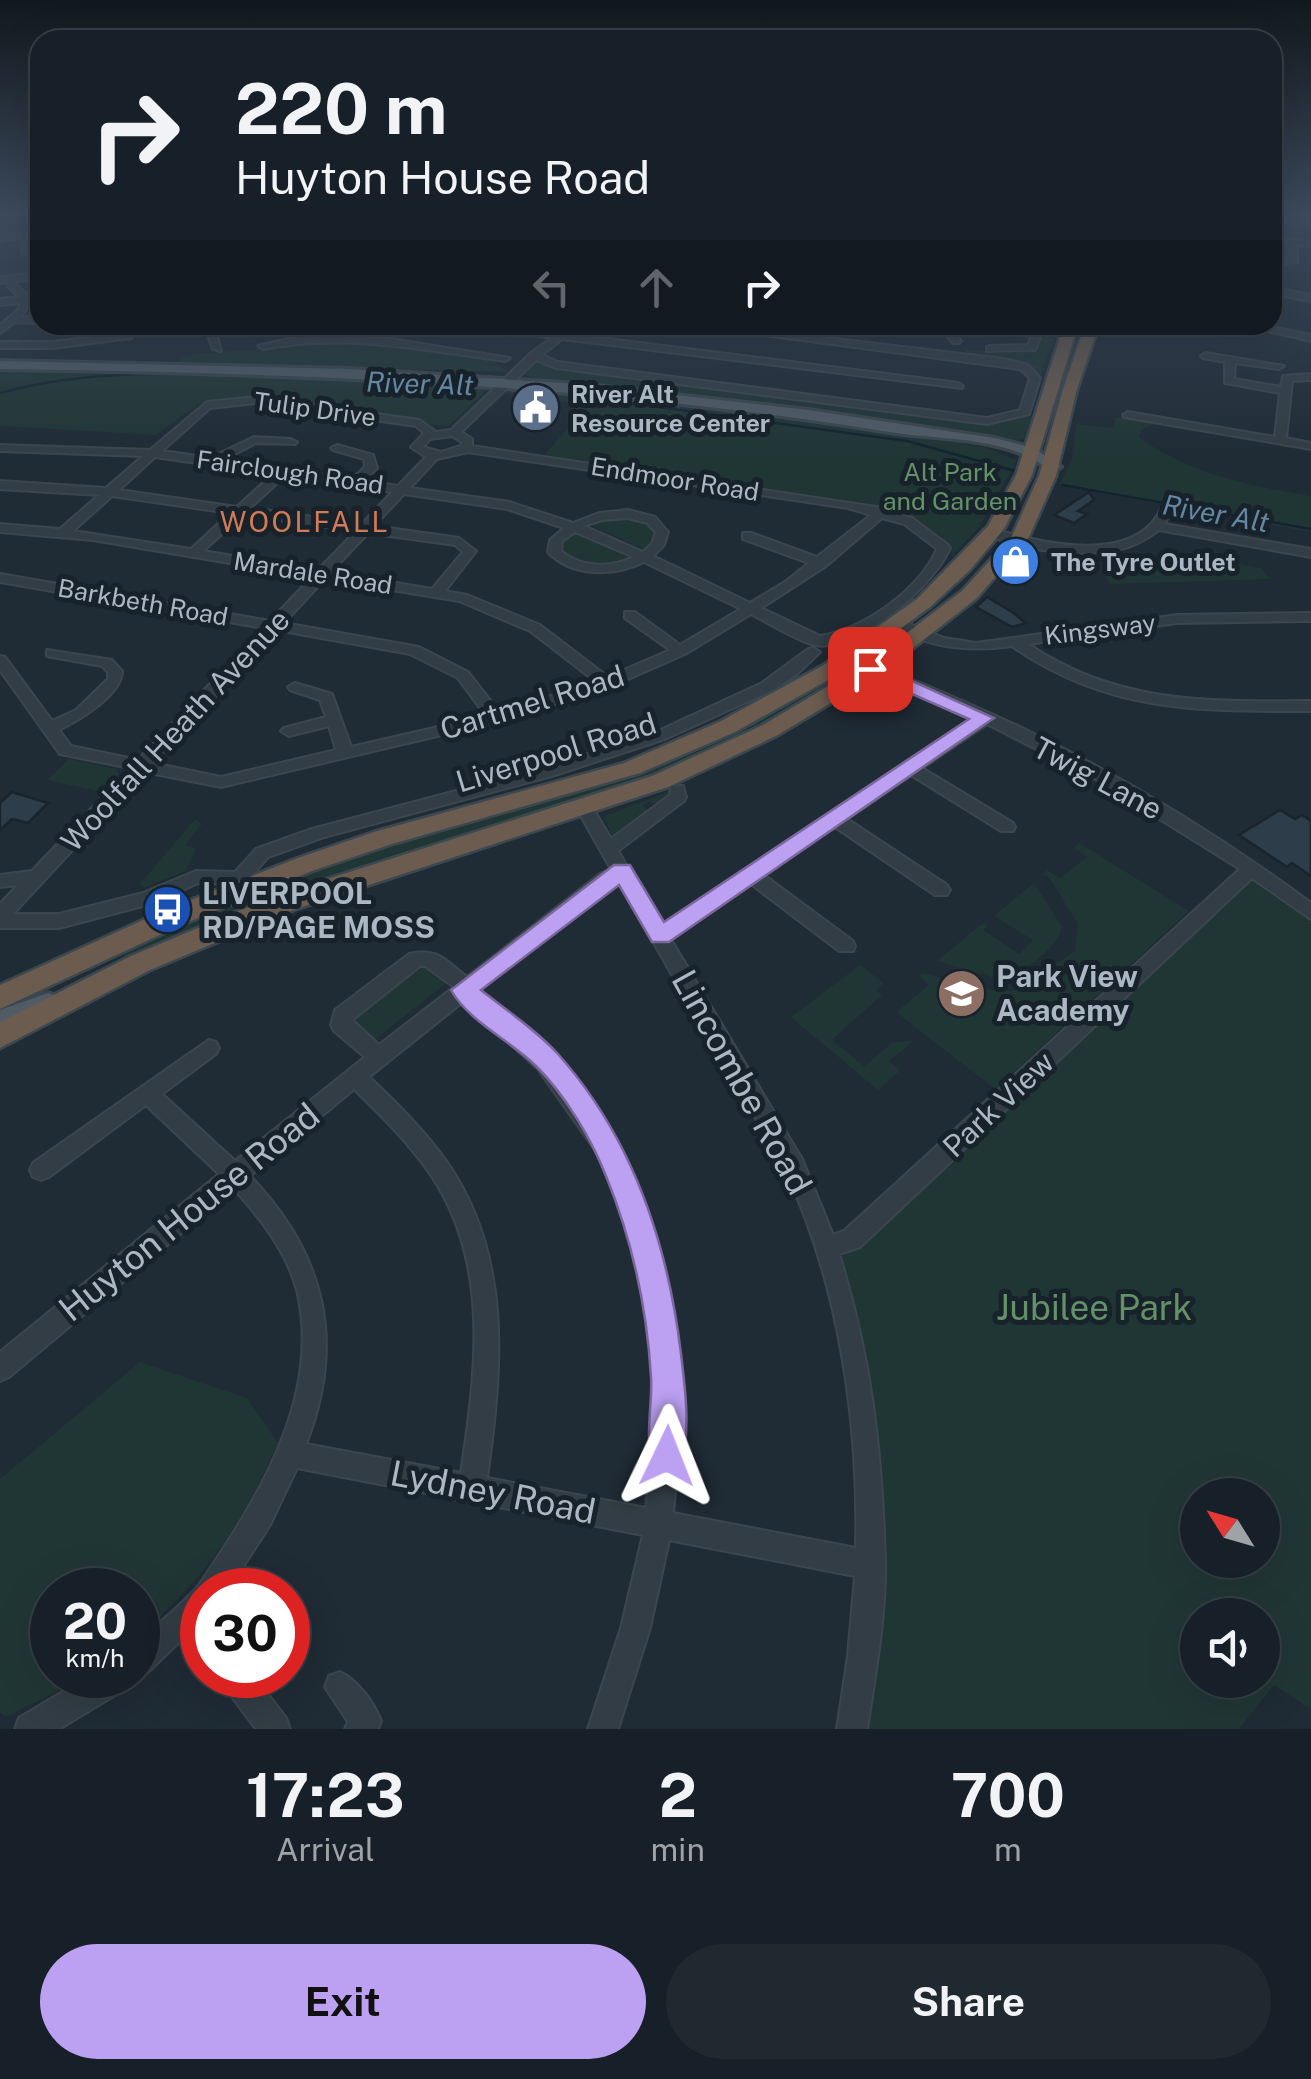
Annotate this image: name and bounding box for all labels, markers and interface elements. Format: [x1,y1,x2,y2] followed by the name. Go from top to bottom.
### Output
[235,67,448,150] text: 220 m
[70,70,200,200] icon: right
[235,151,650,204] text: Huyton House Road
[524,260,579,315] icon: left
[629,260,684,315] icon: ahead
[734,260,789,315] icon: right
[366,365,475,401] water label: River Alt
[571,379,770,438] place label: River Alt Resource Center
[510,382,562,434] public building icon: River Alt Resource Center
[252,386,378,432] street label: Tulip Drive
[195,444,385,500] street label: Fairclough Road
[589,451,761,507] street label: Endmoor Road
[883,457,1017,516] park label: Alt Park and Garden
[1160,487,1272,539] water label: River Alt
[220,505,390,538] district label: WOOLFALL
[990,536,1042,588] shop icon: The Tyre Outlet
[231,546,395,600] street label: Mardale Road
[1051,547,1236,577] place label: The Tyre Outlet
[56,572,230,632] street label: Barkbeth Road
[53,601,297,859] street label: Woolfall Heath Avenue
[1043,607,1157,651] street label: Kingsway
[828,627,913,712] pin
[843,642,898,697] icon: arrive
[436,657,628,747] street label: Cartmel Road
[452,704,660,800] street label: Liverpool Road
[1027,729,1169,827] street label: Twig Lane
[202,875,435,945] place label: LIVERPOOL RD/PAGE MOSS
[141,884,193,936] bus stop icon: LIVERPOOL RD/PAGE MOSS
[996,958,1138,1028] place label: Park View Academy
[663,963,821,1201] street label: Lincombe Road
[935,967,987,1019] school or university icon: Park View Academy
[935,1044,1061,1164] street label: Park View
[51,1094,327,1330] street label: Huyton House Road
[996,1287,1192,1328] park label: Jubilee Park
[615,1404,719,1508] position arrow
[387,1452,599,1532] street label: Lydney Road
[1180,1478,1280,1578] north arrow
[1180,1478,1280,1698] map controls
[180,1568,310,1698] speed limit sign: 30
[63,1591,127,1650] text: 20
[1180,1598,1280,1698] button: sound
[66,1643,124,1673] text: km/h
[246,1760,405,1831] text: 17:23
[659,1760,697,1831] text: 2
[951,1760,1065,1831] text: 700
[276,1831,375,1868] text: Arrival
[651,1831,705,1868] text: min
[994,1831,1022,1868] text: m
[40,1944,646,2059] button: Exit
[666,1944,1271,2059] button: Share

